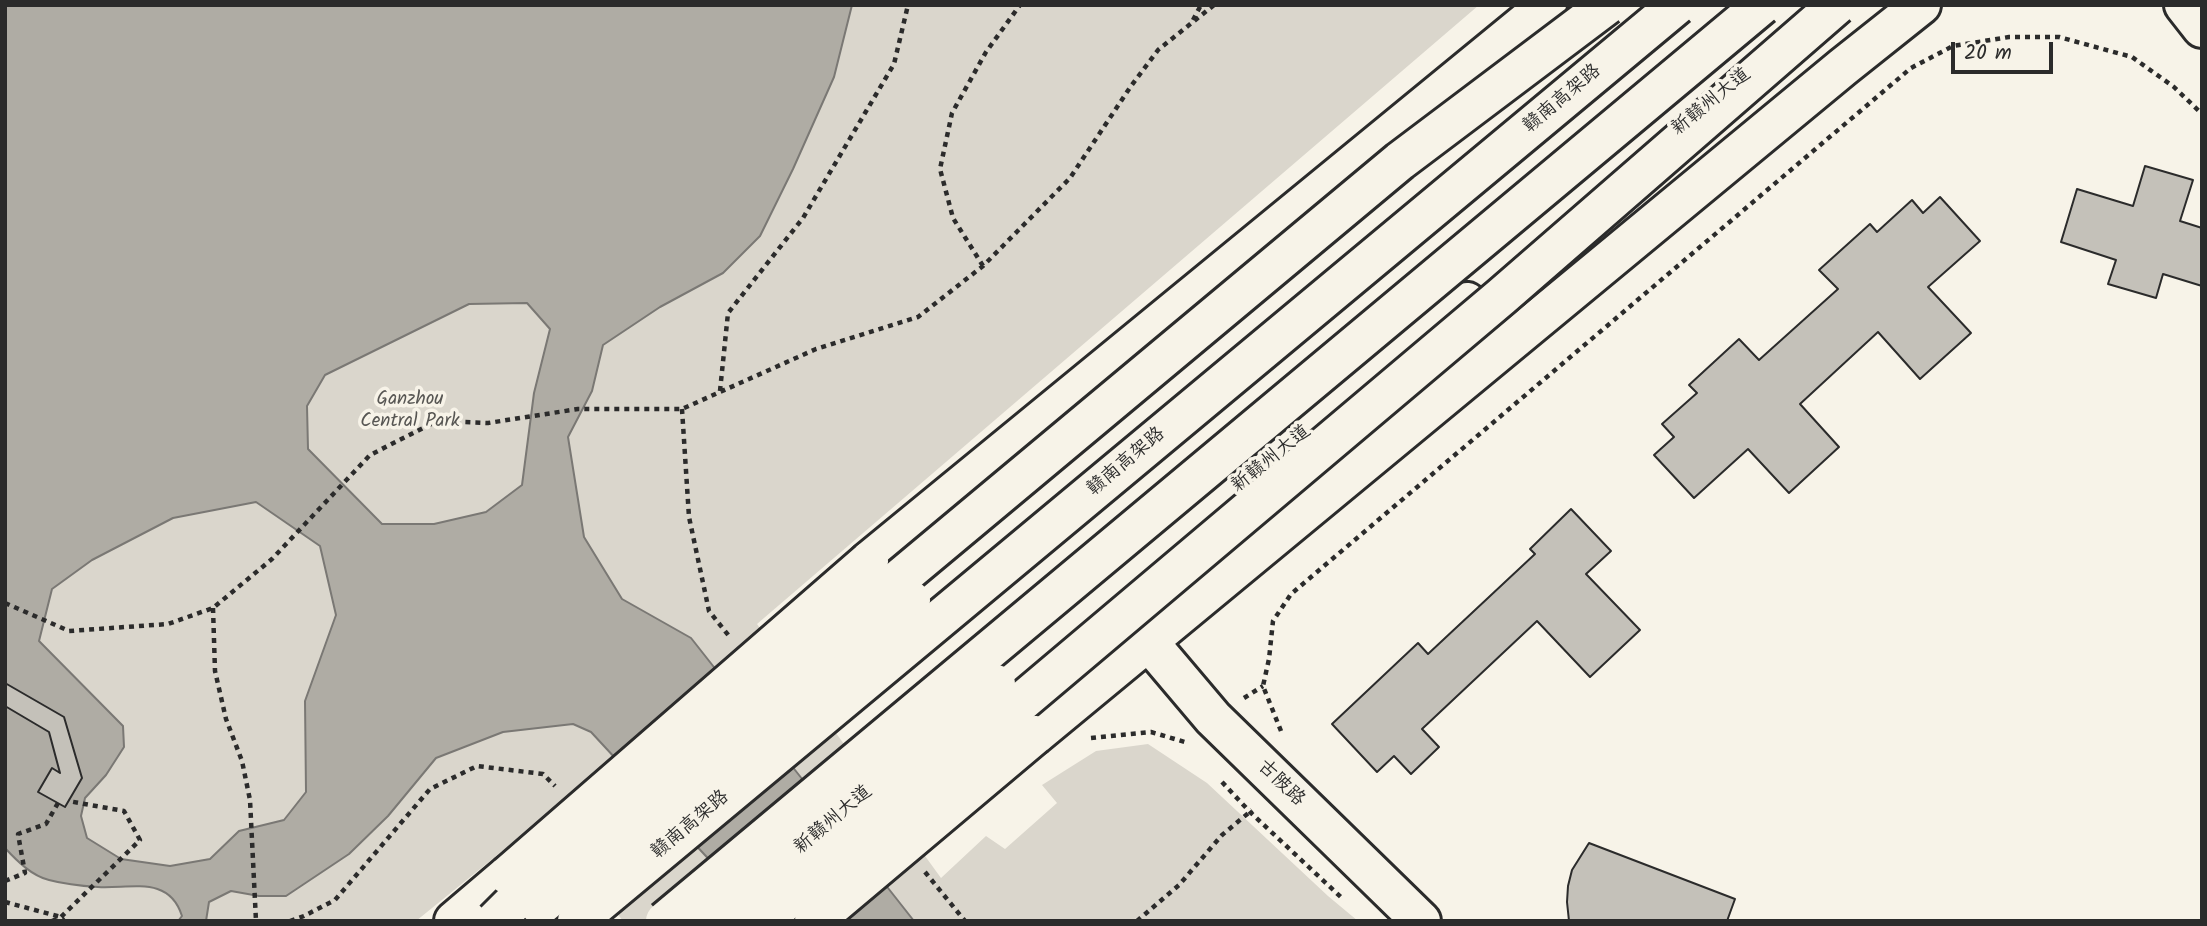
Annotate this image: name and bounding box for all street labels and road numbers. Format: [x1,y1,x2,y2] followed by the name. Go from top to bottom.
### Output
[1519,61,1607,139] street label: 赣南高架路
[1668,64,1756,142] street label: 新赣州大道
[1228,421,1316,499] street label: 新赣州大道
[1083,424,1171,502] street label: 赣南高架路
[1252,756,1308,812] street label: 古陂路
[790,782,878,860] street label: 新赣州大道
[647,787,735,865] street label: 赣南高架路

